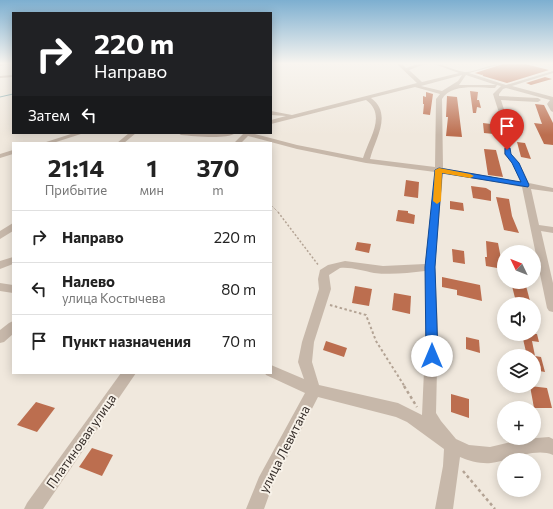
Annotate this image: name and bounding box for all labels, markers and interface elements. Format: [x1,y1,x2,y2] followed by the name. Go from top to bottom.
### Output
[94,26,174,60] text: 220 m
[28,28,80,80] icon: right
[94,60,167,82] text: Направо
[78,104,100,126] icon: left
[28,106,70,124] text: Затем
[490,109,524,150] pin
[496,115,518,137] icon: arrive
[48,153,104,182] text: 21:14
[146,153,157,182] text: 1
[197,153,239,182] text: 370
[45,182,107,198] text: Прибытие
[140,182,164,198] text: мин
[212,182,224,198] text: m
[28,226,50,248] icon: right
[62,228,124,246] text: Направо
[214,228,256,246] text: 220 m
[497,245,541,289] north arrow
[497,245,541,497] map controls
[62,272,115,290] text: Налево
[28,278,50,300] icon: left
[221,280,256,298] text: 80 m
[62,290,165,306] text: улица Костычева
[497,297,541,341] button: sound
[28,330,50,352] icon: arrive
[62,332,191,350] text: Пункт назначения
[222,332,256,350] text: 70 m
[411,335,453,377] position arrow
[497,349,541,393] button: layers
[43,391,119,491] street label: Платиновая улица
[497,401,541,445] button: +
[255,403,313,495] street label: улица Левитана
[497,453,541,497] button: −

